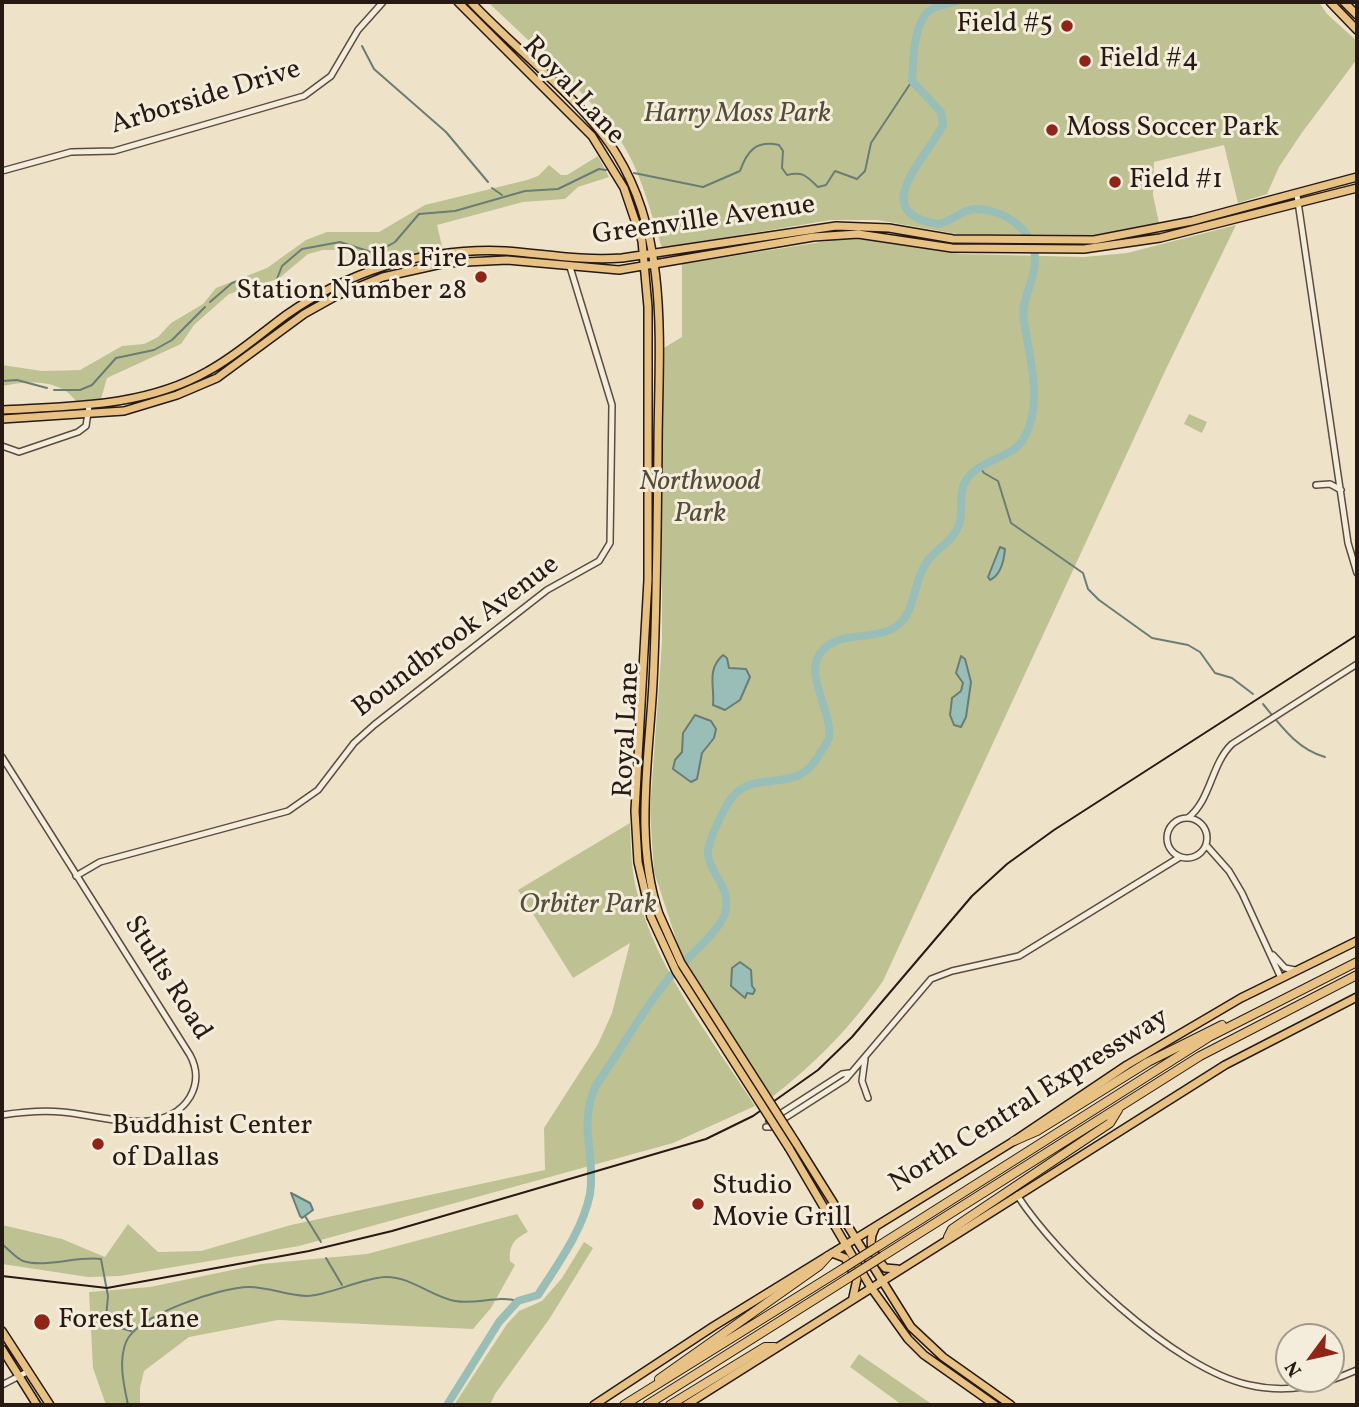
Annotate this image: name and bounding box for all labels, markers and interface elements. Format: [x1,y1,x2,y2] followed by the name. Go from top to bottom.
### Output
[957,9,1053,43] place label: Field #5
[1059,18,1075,34] marker: Field #5
[513,31,631,153] street label: Royal Lane
[1099,44,1199,78] place label: Field #4
[1077,53,1093,69] marker: Field #4
[107,54,305,144] street label: Arborside Drive
[643,99,831,133] park label: Harry Moss Park
[1066,113,1279,147] place label: Moss Soccer Park
[1044,122,1060,138] marker: Moss Soccer Park
[1129,165,1223,199] place label: Field #1
[1107,174,1123,190] marker: Field #1
[590,190,818,254] street label: Greenville Avenue
[236,244,467,310] place label: Dallas Fire Station Number 28
[473,269,489,285] marker: Dallas Fire Station Number 28
[639,467,761,533] park label: Northwood Park
[347,549,567,727] street label: Boundbrook Avenue
[609,661,649,799] street label: Royal Lane
[519,890,657,924] park label: Orbiter Park
[115,911,217,1047] street label: Stults Road
[884,1002,1176,1202] street label: North Central Expressway
[112,1111,312,1177] place label: Buddhist Center of Dallas
[90,1136,106,1152] marker: Buddhist Center of Dallas
[712,1171,852,1237] place label: Studio Movie Grill
[690,1196,706,1212] marker: Studio Movie Grill
[58,1305,199,1339] place label: Forest Lane
[32,1312,52,1332] marker: Forest Lane
[1275,1323,1345,1393] north arrow
[1279,1355,1309,1381] text: N

